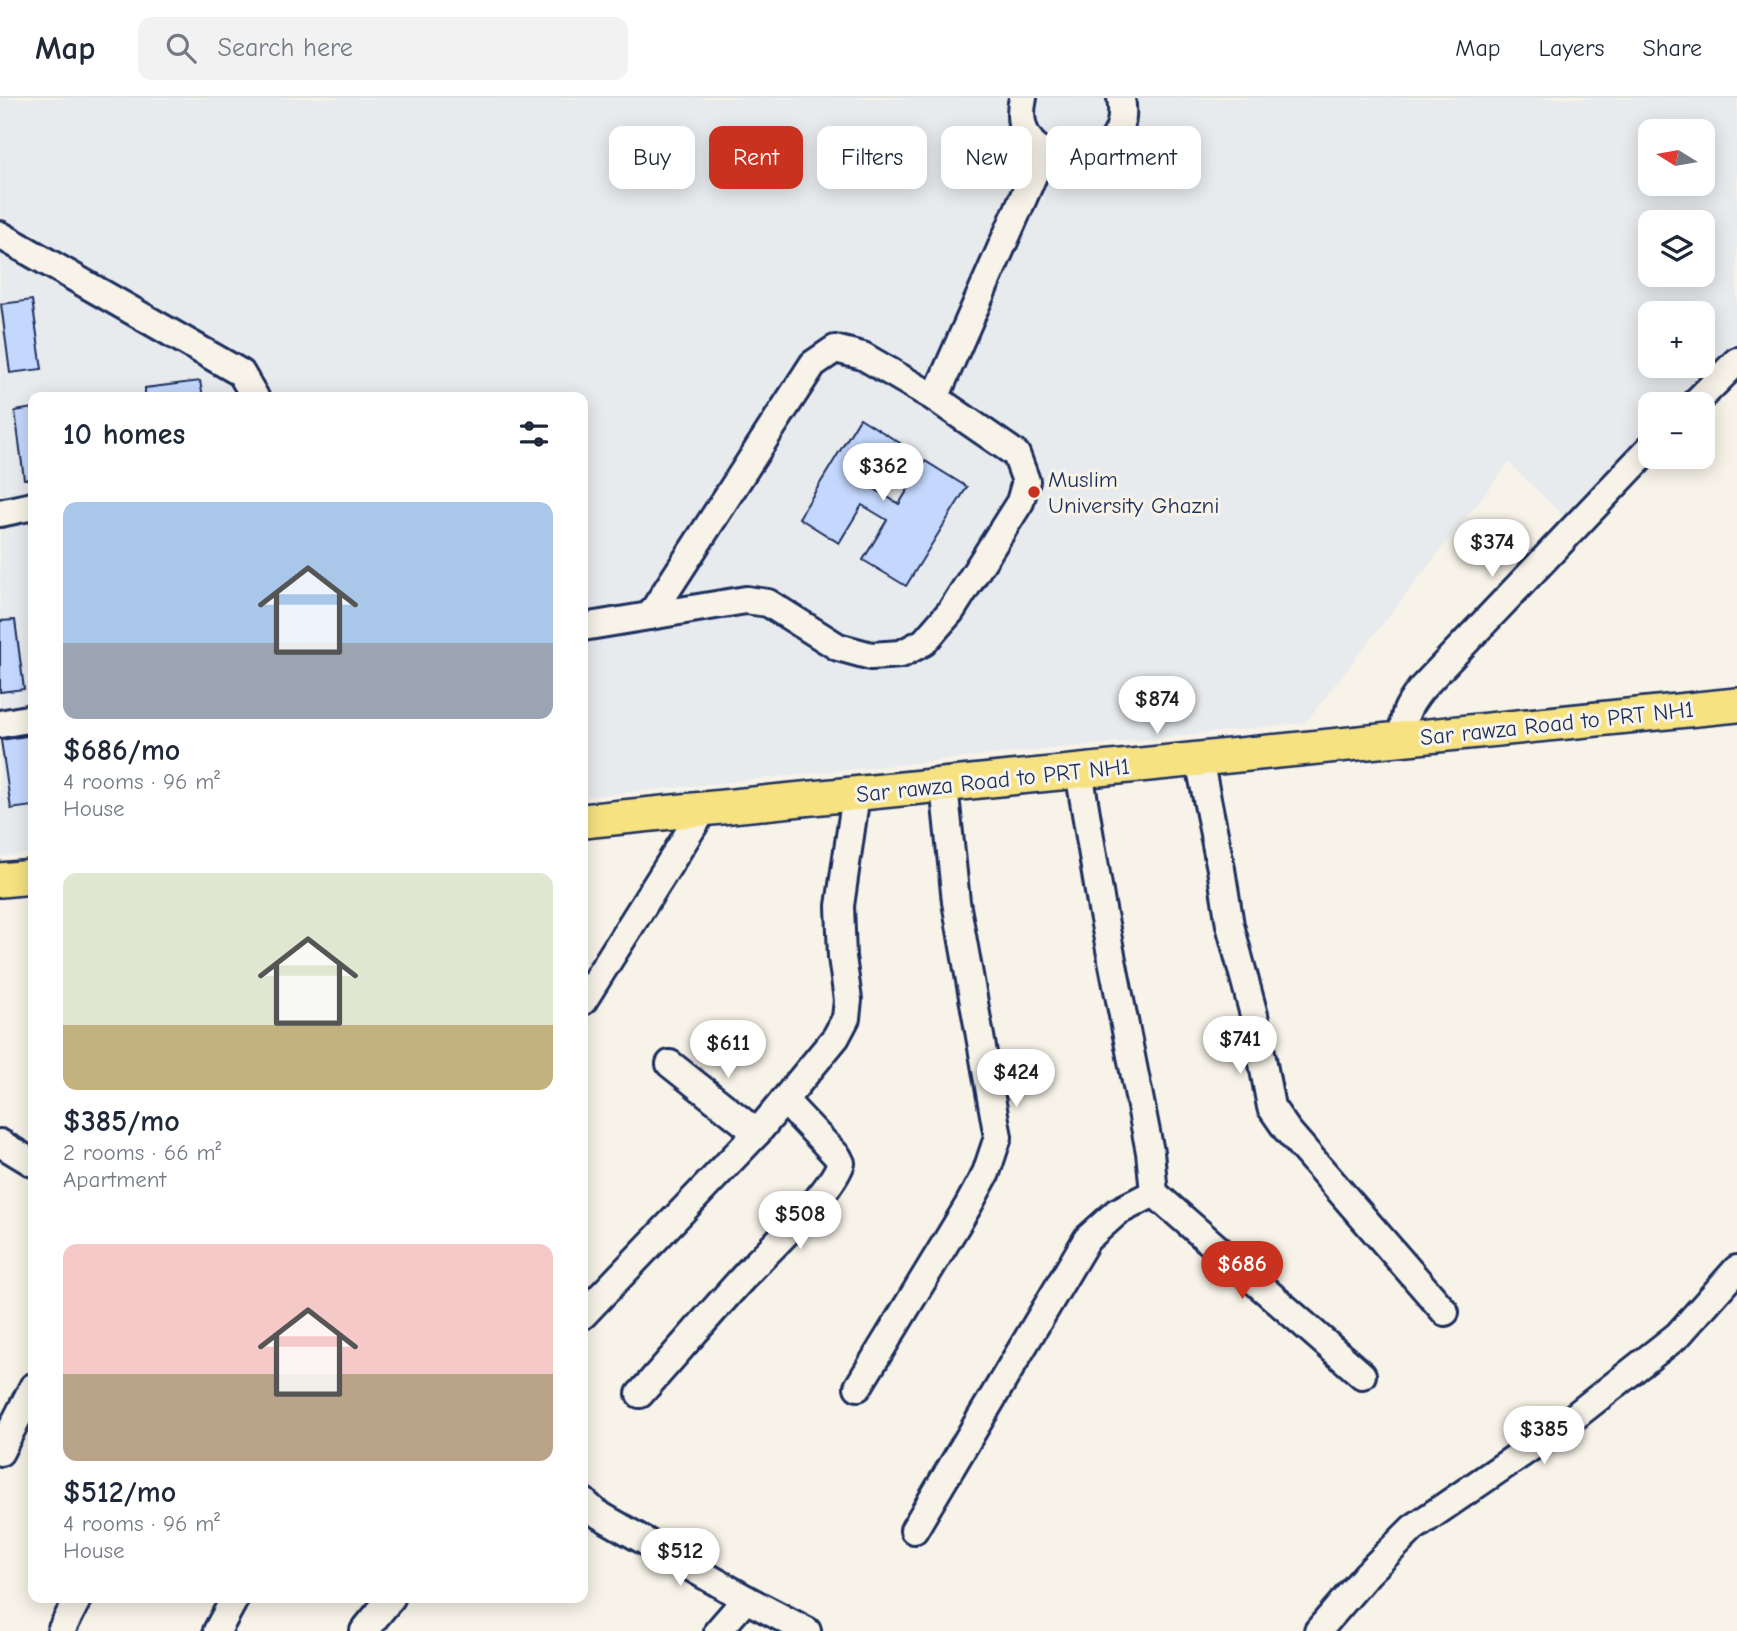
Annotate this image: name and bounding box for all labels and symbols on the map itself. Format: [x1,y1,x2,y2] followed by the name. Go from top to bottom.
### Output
[1638,119,1715,196] north arrow
[842,444,924,503] pin: $362
[1048,466,1220,519] place label: Muslim University Ghazni
[1026,484,1042,500] marker: Muslim University Ghazni
[1451,519,1533,579] pin: $374
[1116,676,1198,736] pin: $874
[1419,696,1695,751] street label: Sar rawza Road to PRT NH1
[855,753,1131,808] street label: Sar rawza Road to PRT NH1
[1199,1016,1281,1076] pin: $741
[687,1020,769,1080] pin: $611
[975,1049,1057,1109] pin: $424
[759,1192,841,1251] pin: $508
[1201,1242,1283,1301] pin: $686
[1503,1406,1585,1466] pin: $385
[639,1528,721,1588] pin: $512

